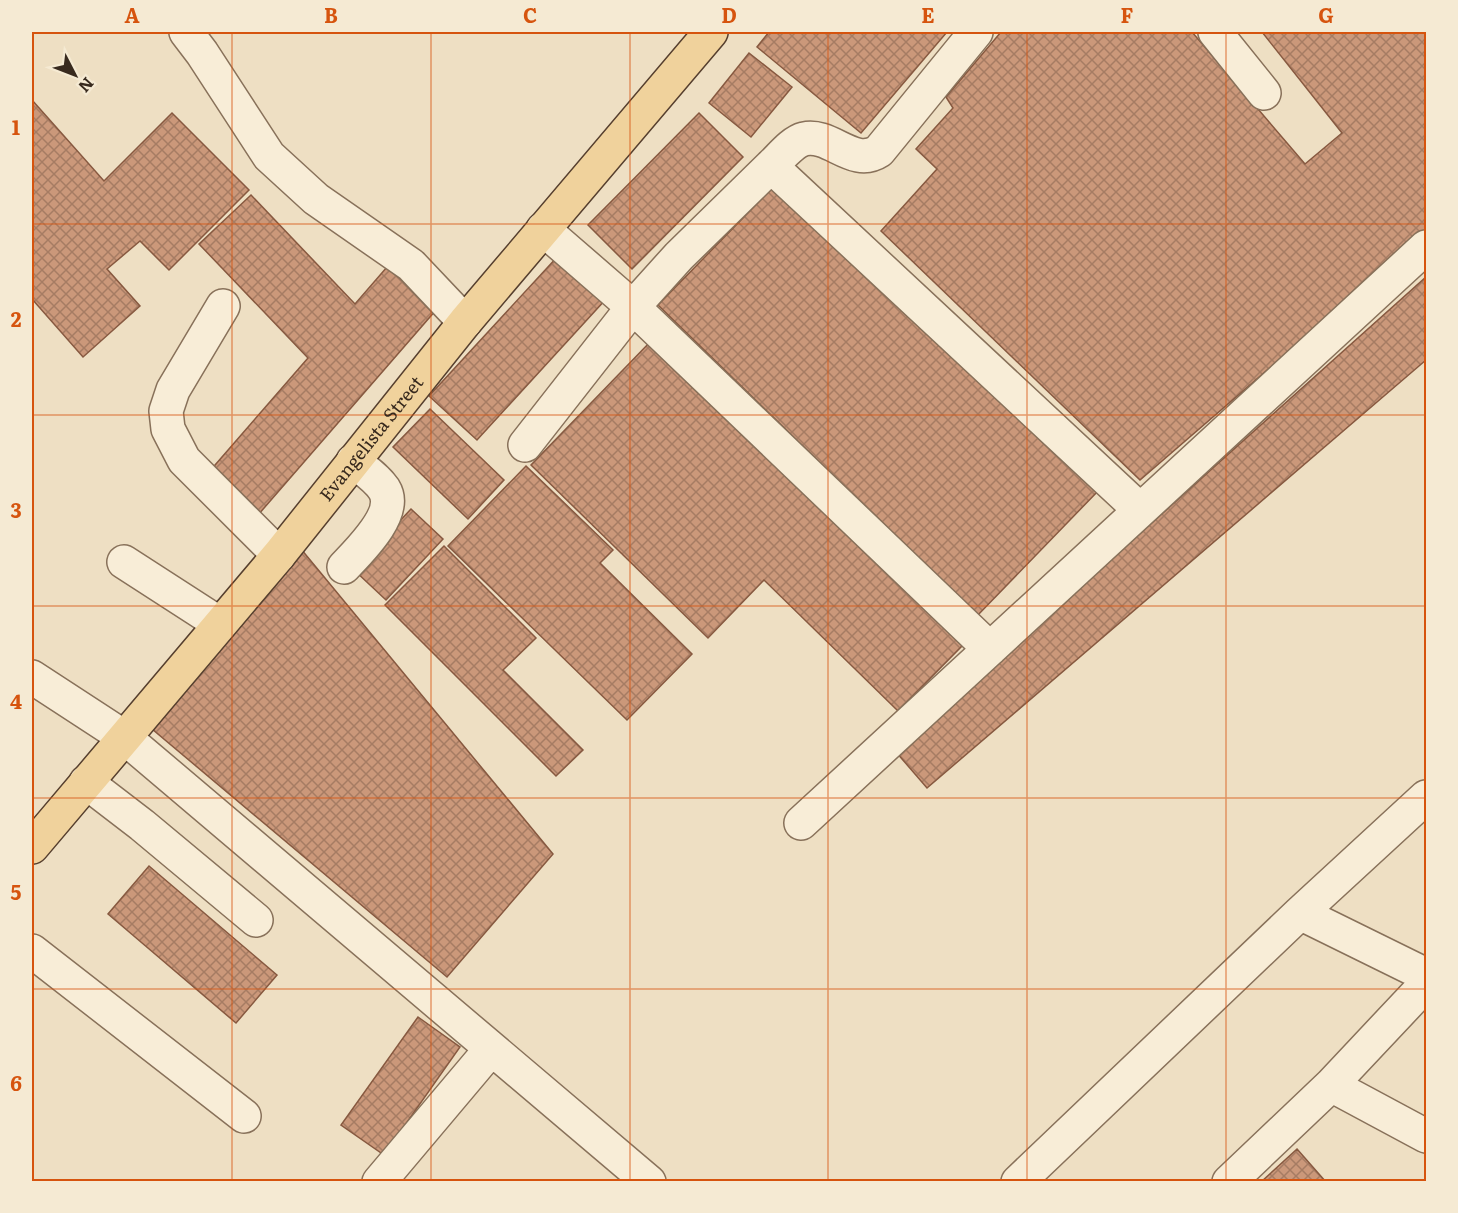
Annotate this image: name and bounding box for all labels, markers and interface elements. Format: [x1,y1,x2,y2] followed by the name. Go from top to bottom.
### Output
[124,0,140,29] text: A
[324,0,338,29] text: B
[523,0,537,29] text: C
[721,0,737,29] text: D
[921,0,935,29] text: E
[1121,0,1134,29] text: F
[1318,0,1334,29] text: G
[45,45,105,105] north arrow
[73,73,100,99] text: N
[12,111,20,141] text: 1
[11,303,22,333] text: 2
[312,369,429,506] street label: Evangelista Street
[10,494,22,524] text: 3
[10,685,22,715] text: 4
[11,876,22,906] text: 5
[10,1067,22,1097] text: 6

